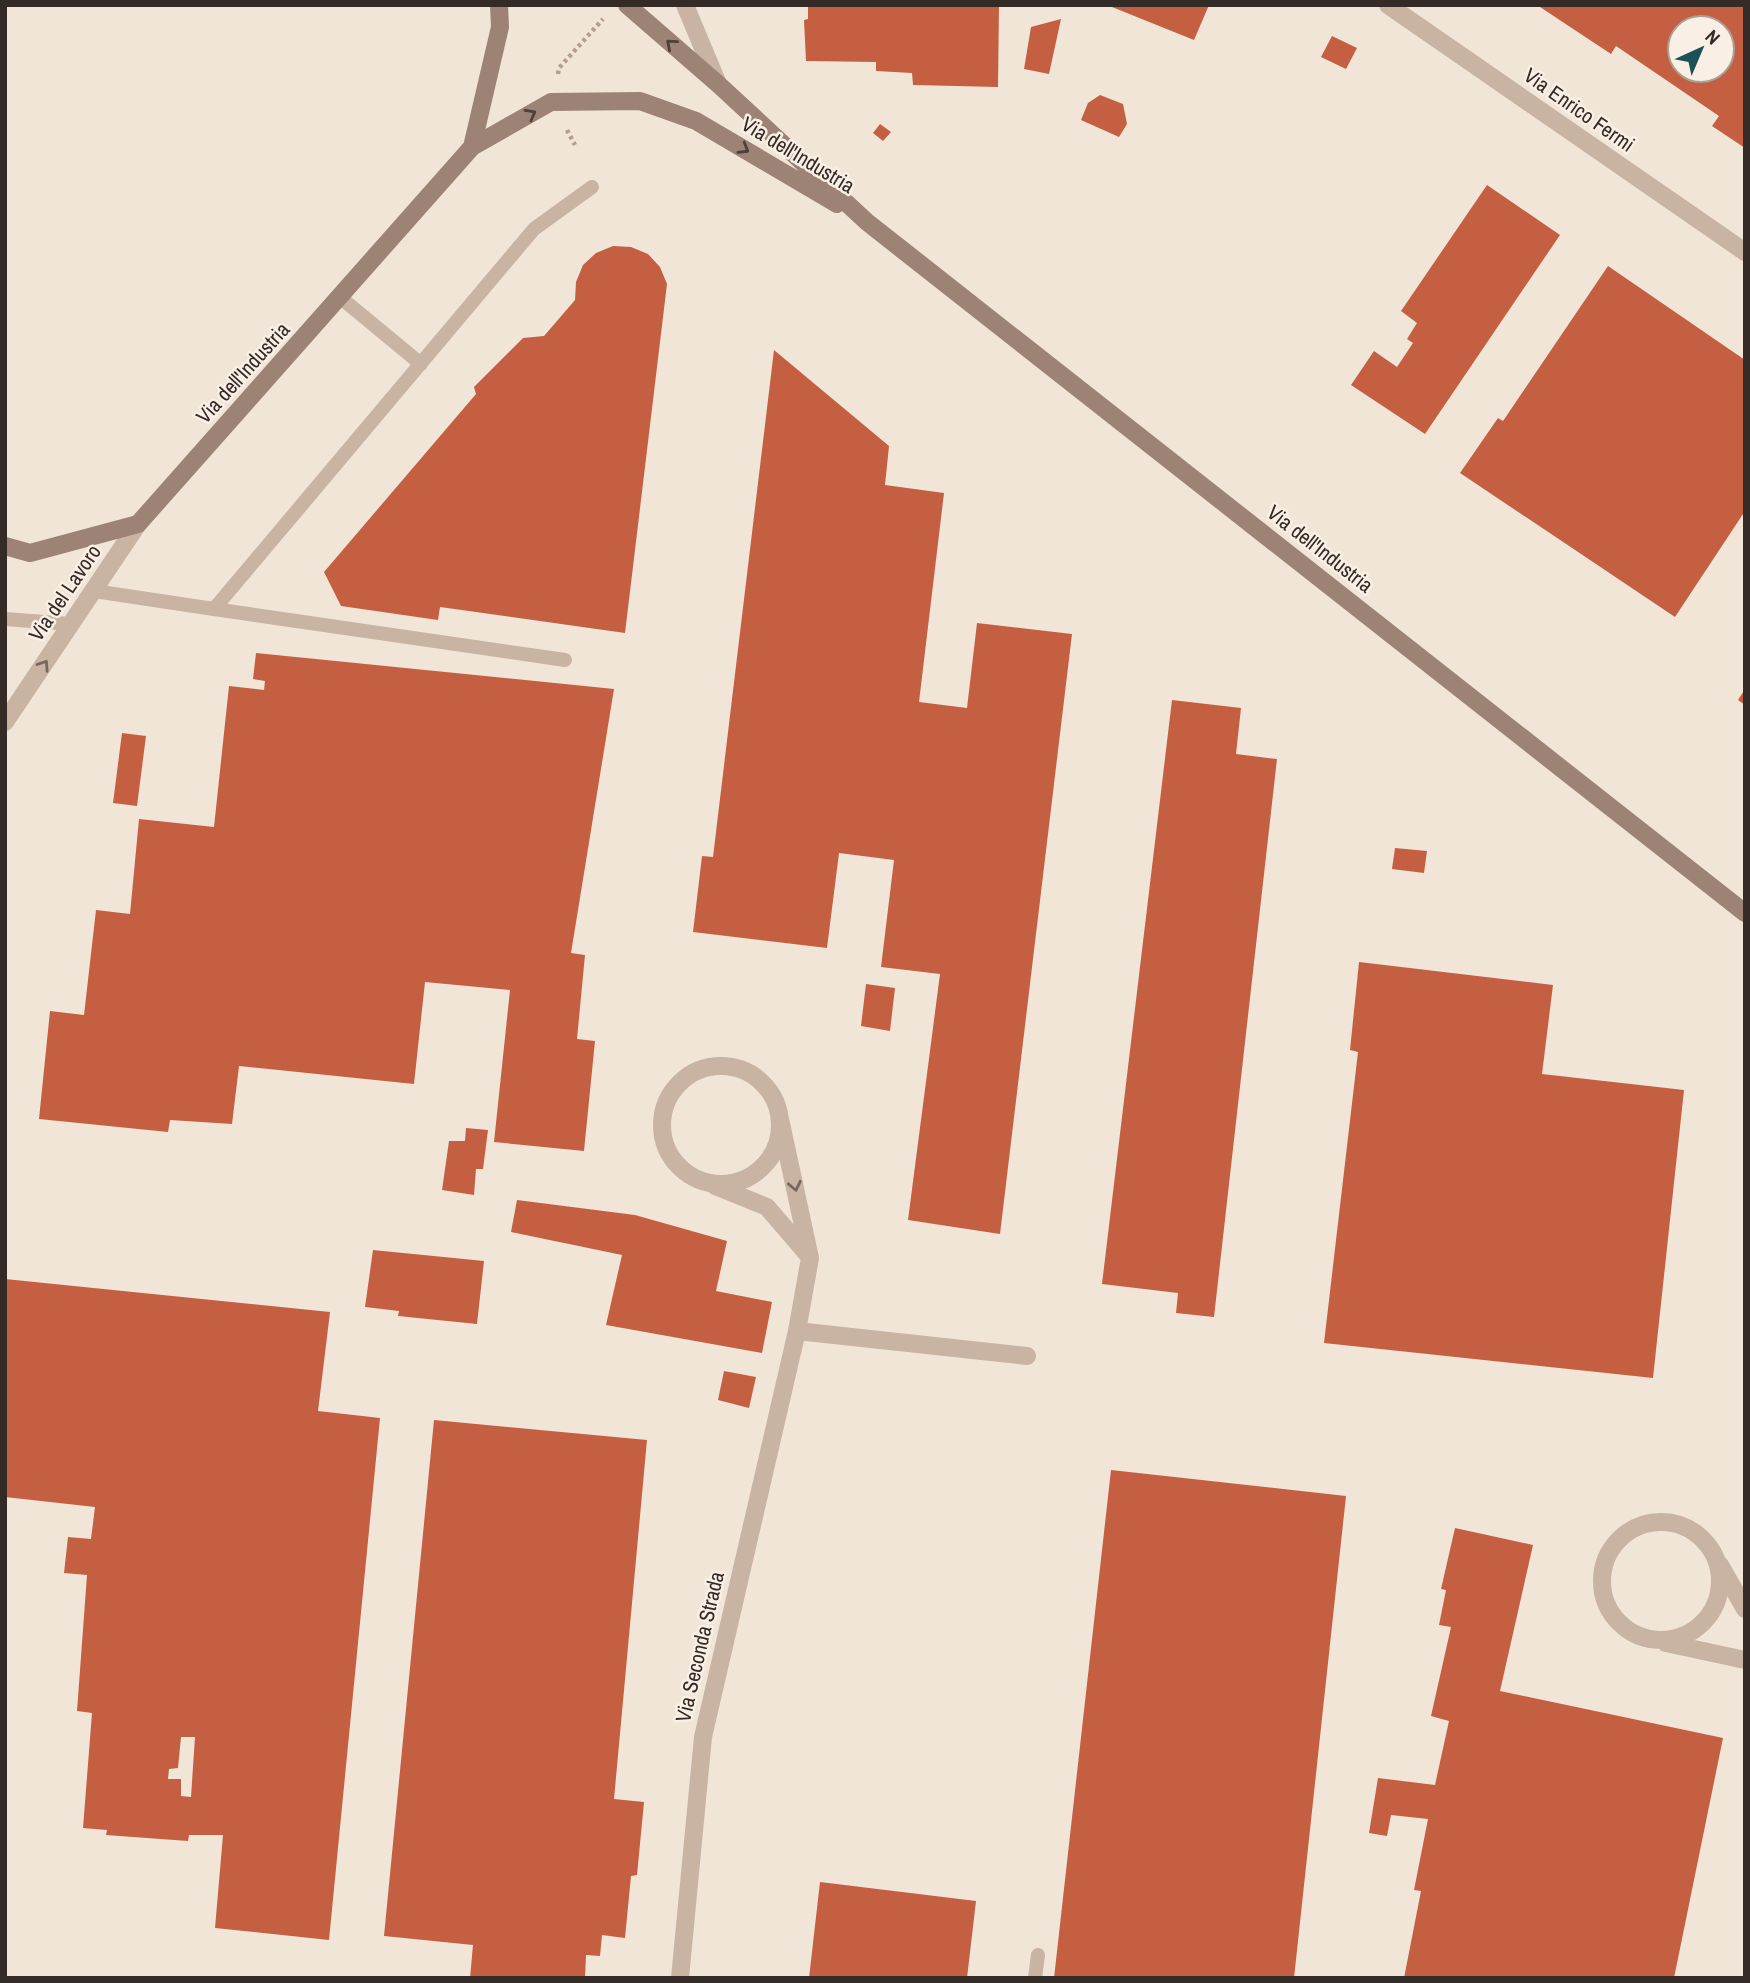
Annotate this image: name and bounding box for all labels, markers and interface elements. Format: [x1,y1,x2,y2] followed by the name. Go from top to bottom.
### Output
[1666,14,1736,84] north arrow
[1700,24,1726,50] text: N
[667,40,680,52] one-way arrow
[1518,61,1640,158] street label: Via Enrico Fermi
[524,109,537,122] one-way arrow
[736,109,861,200] street label: Via dell'Industria
[737,141,750,154] one-way arrow
[189,315,296,430] street label: Via dell'Industria
[1261,498,1380,600] street label: Via dell'Industria
[22,539,108,647] street label: Via del Lavoro
[35,660,48,673] one-way arrow
[786,1180,801,1192] one-way arrow
[668,1568,731,1725] street label: Via Seconda Strada

